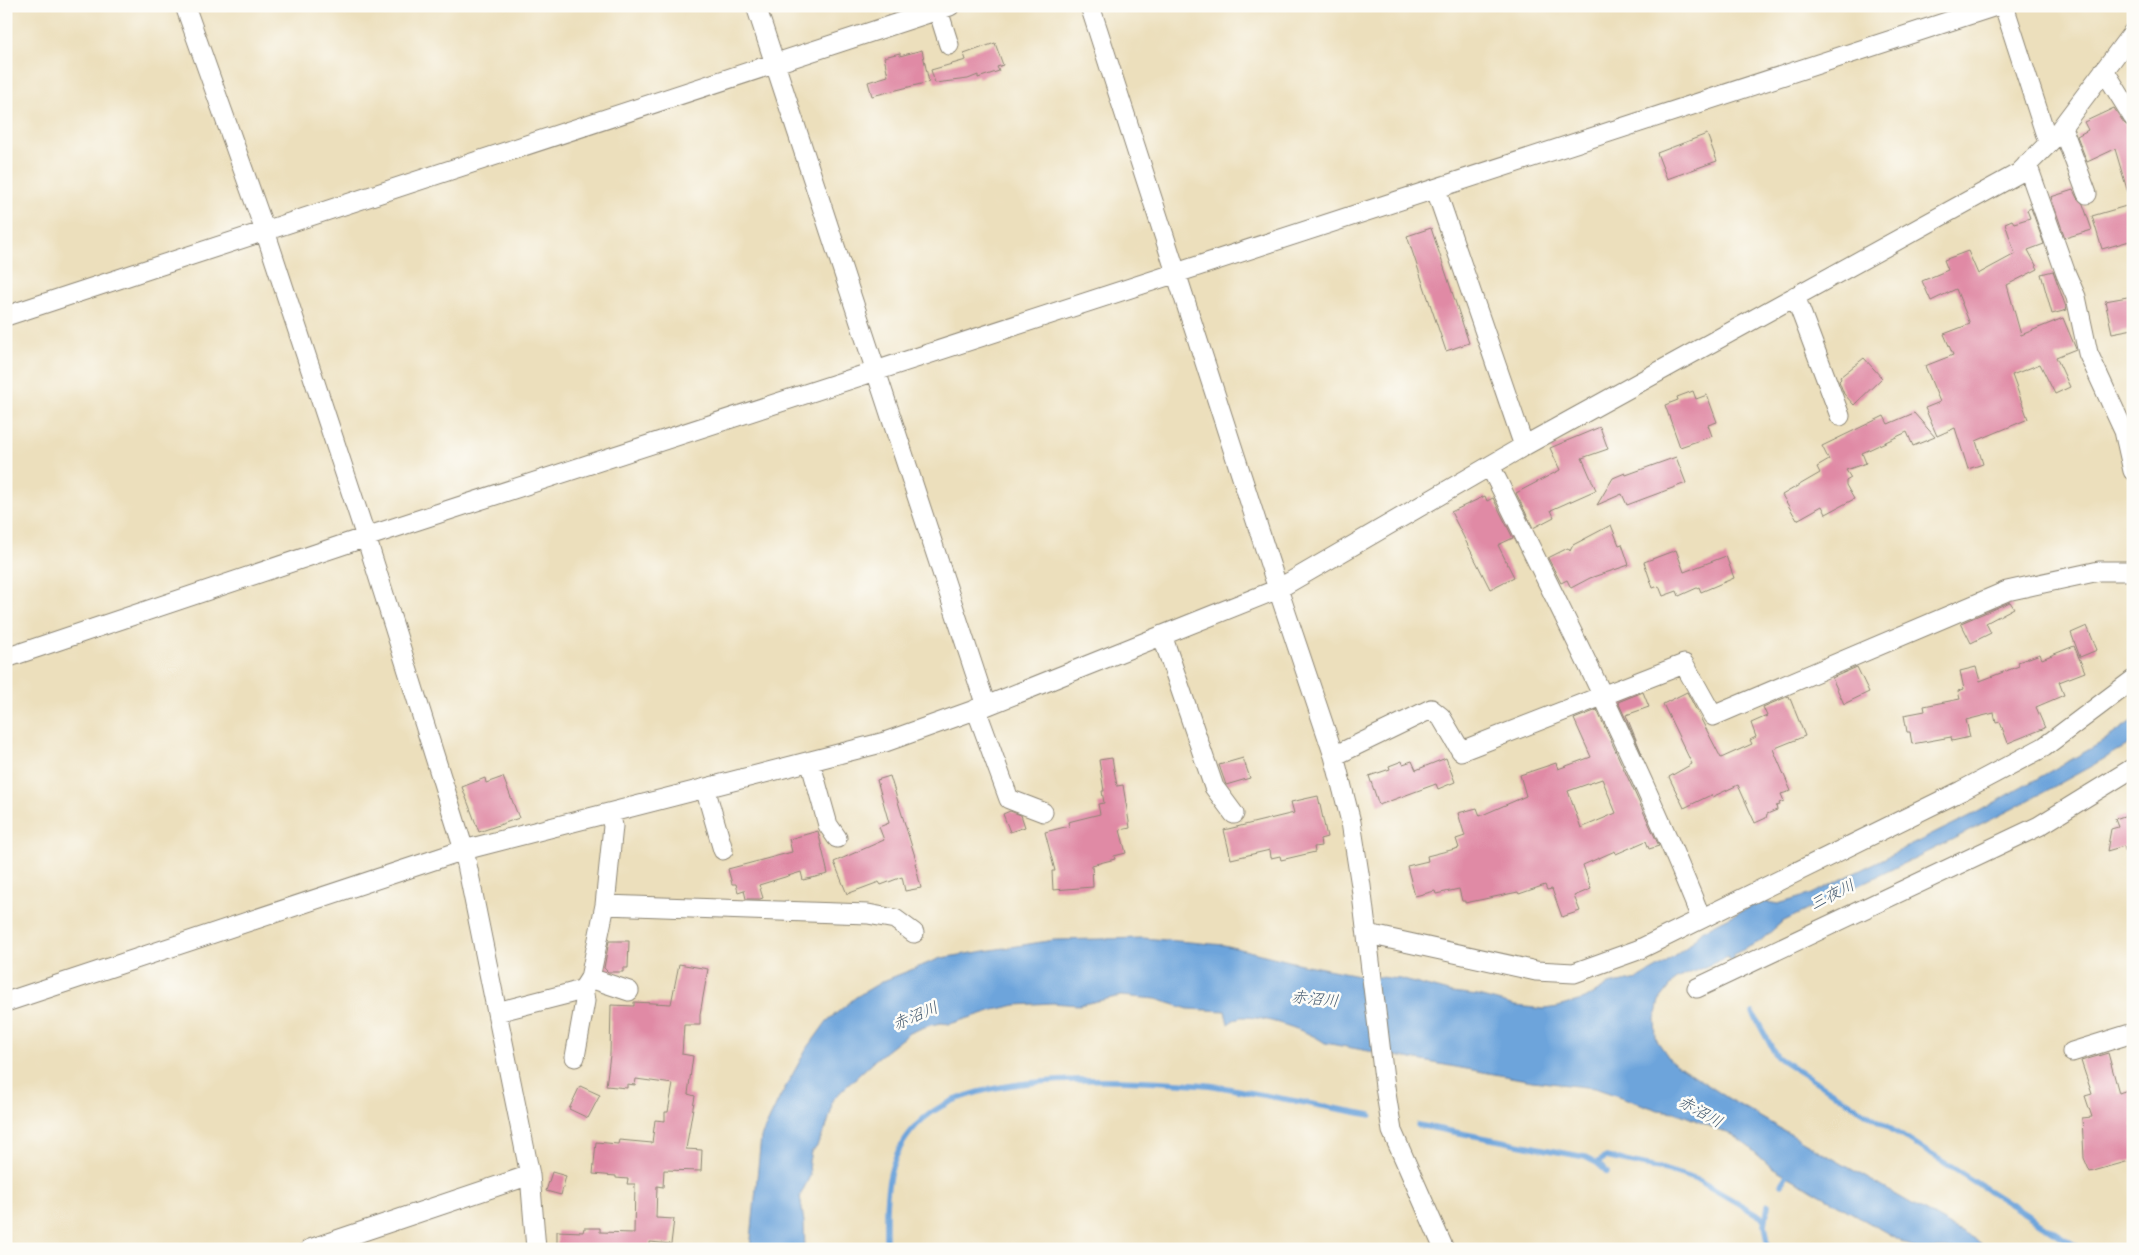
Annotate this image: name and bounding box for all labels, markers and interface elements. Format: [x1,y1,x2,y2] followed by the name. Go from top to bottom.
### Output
[1807,875,1858,914] water label: 三夜川
[1290,987,1340,1010] water label: 赤沼川
[889,997,941,1034] water label: 赤沼川
[1675,1091,1726,1131] water label: 赤沼川

